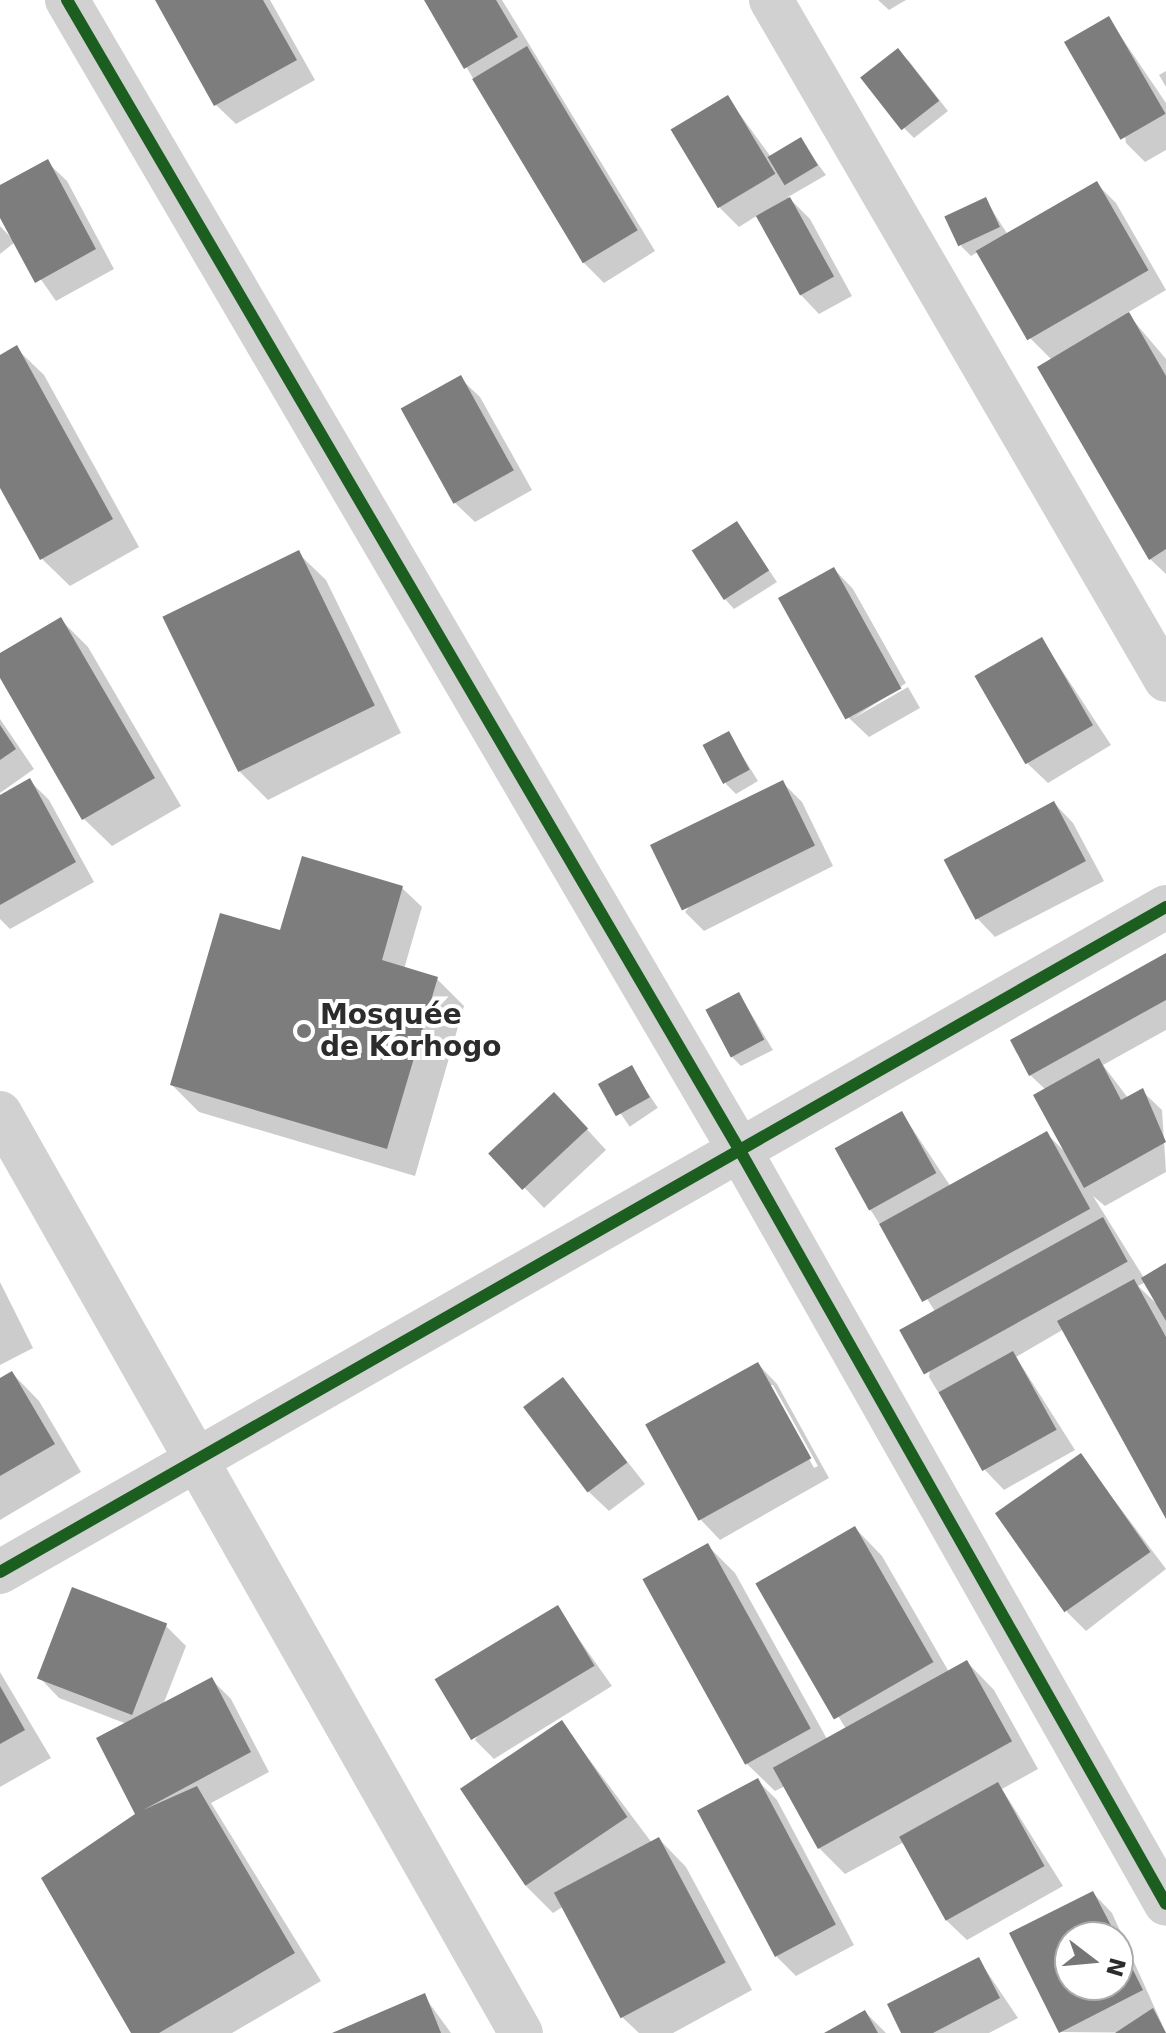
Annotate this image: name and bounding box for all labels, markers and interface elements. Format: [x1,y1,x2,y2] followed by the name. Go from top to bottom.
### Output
[320,998,501,1064] place label: Mosquée de Korhogo
[295,1022,313,1040] marker: Mosquée de Korhogo
[1054,1921,1134,2001] north arrow
[1101,1955,1130,1979] text: N

